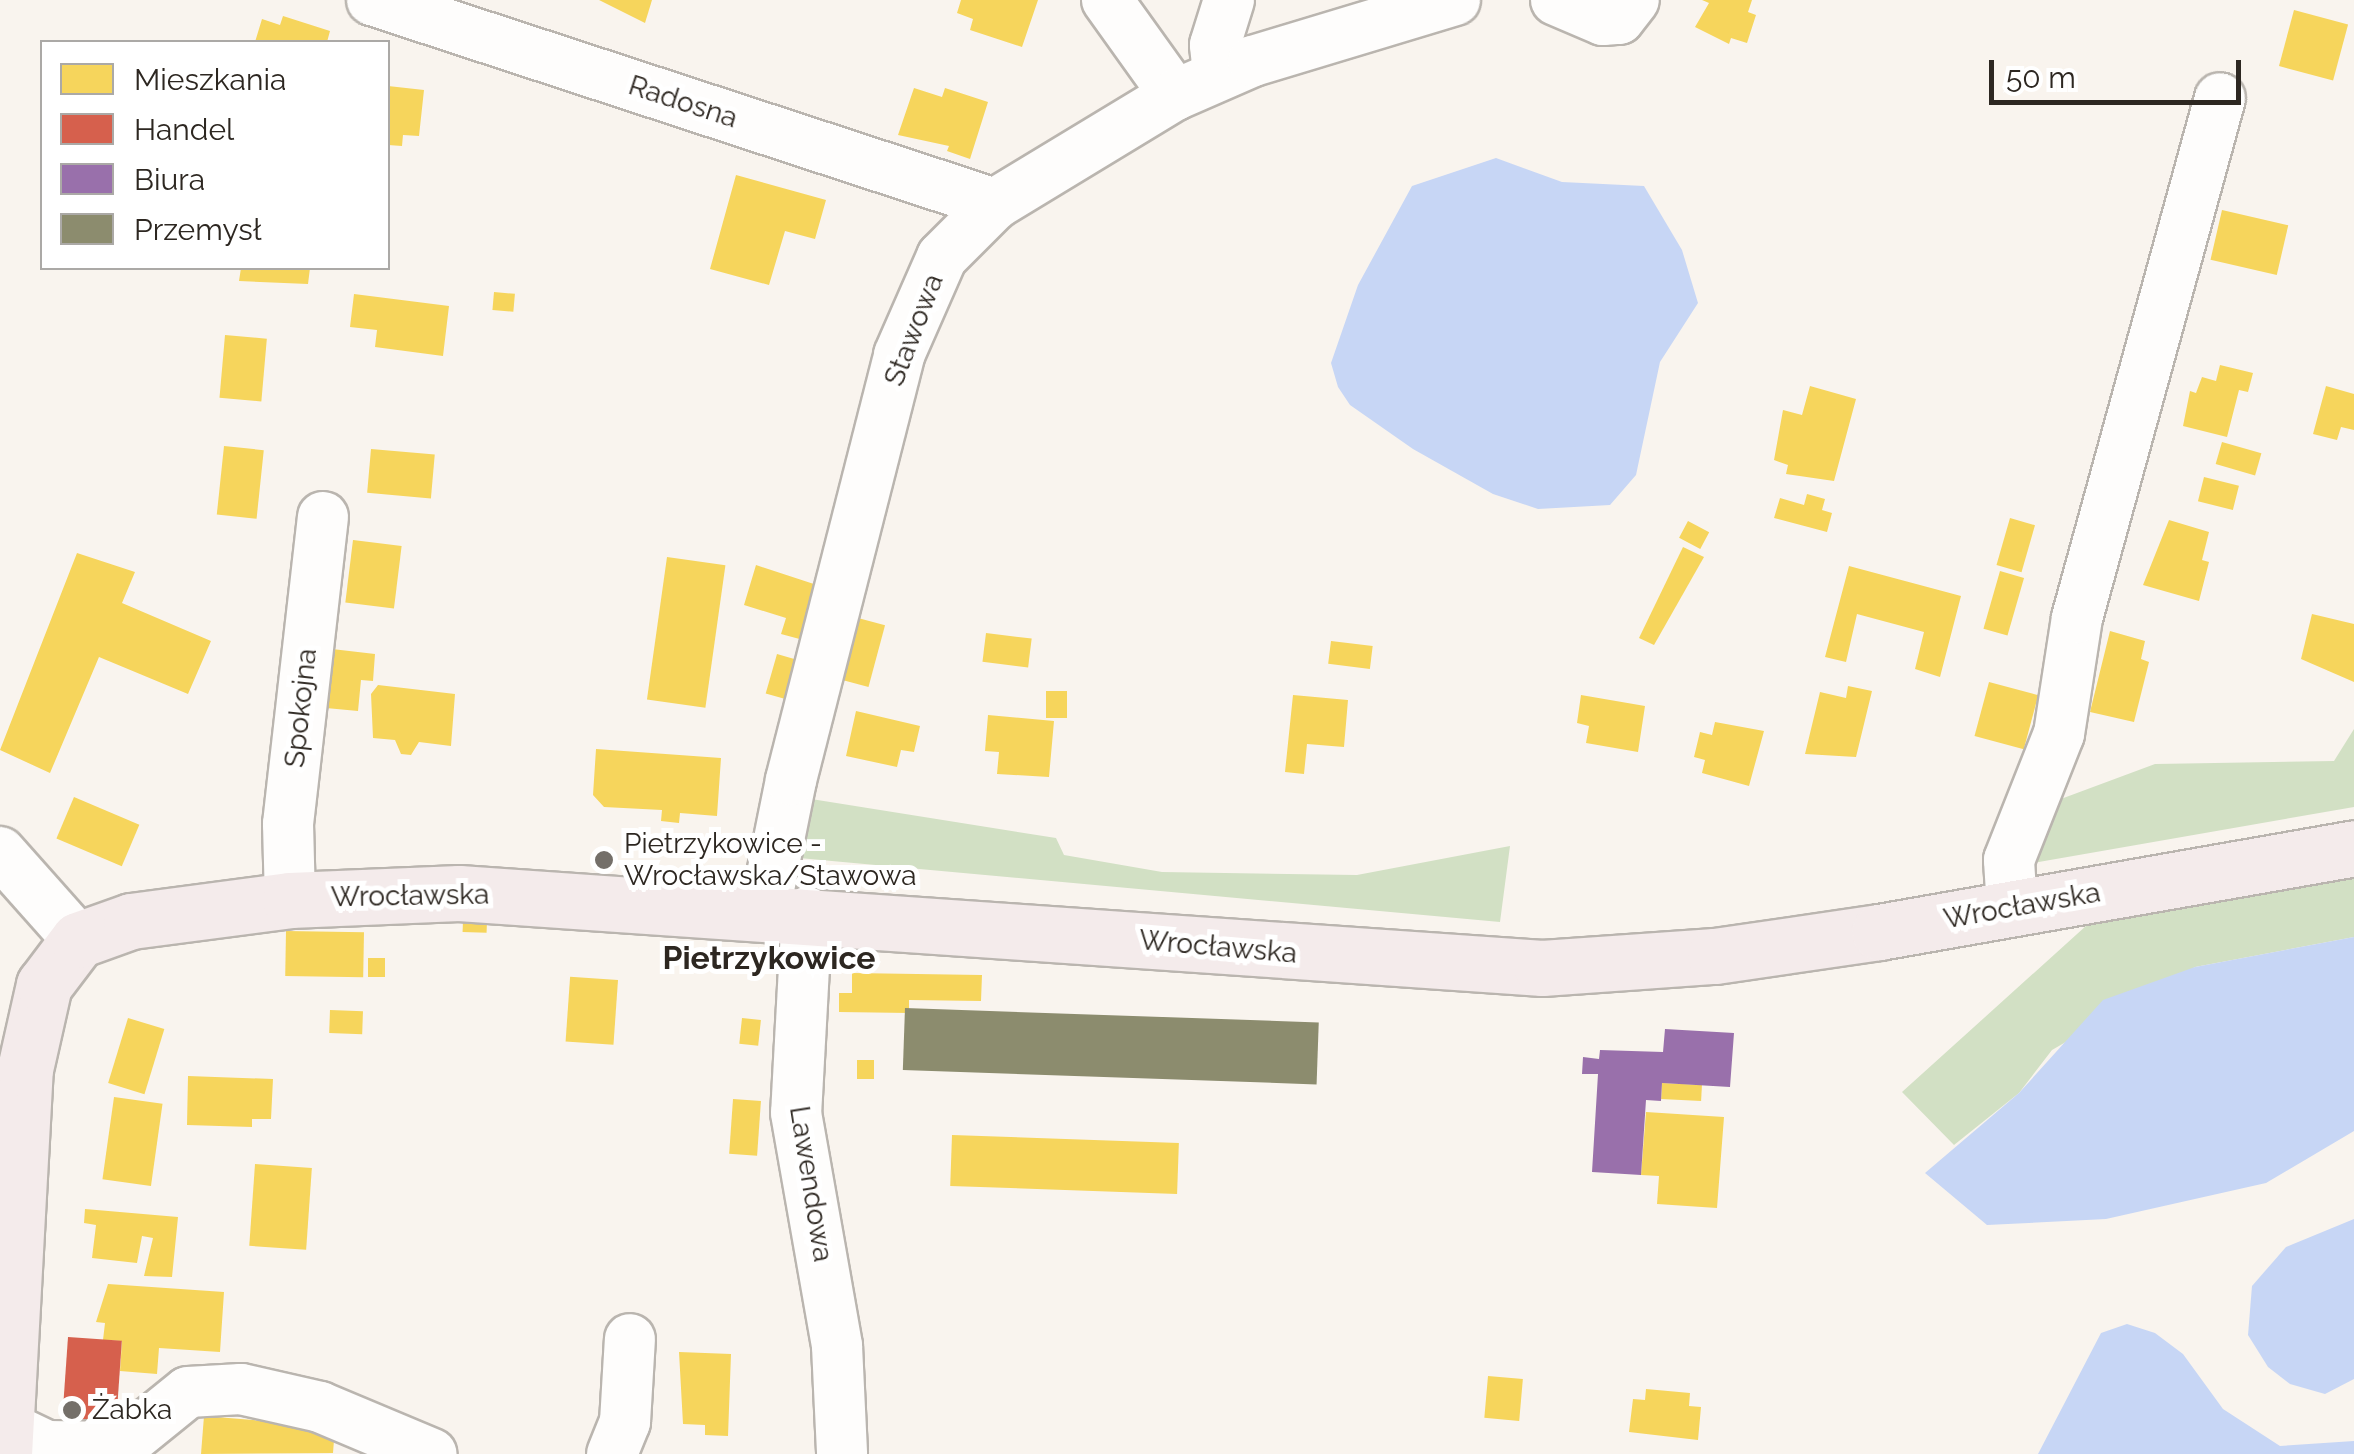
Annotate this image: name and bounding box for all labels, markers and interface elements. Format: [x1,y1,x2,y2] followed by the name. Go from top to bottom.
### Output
[40,40,390,270] legend
[1994,40,2246,102] scale bar
[2006,60,2076,95] text: 50 m
[134,62,286,97] text: Mieszkania
[624,69,742,135] street label: Radosna
[134,112,234,147] text: Handel
[134,162,205,197] text: Biura
[134,212,262,247] text: Przemysł
[877,269,951,391] street label: Stawowa
[278,647,324,769] street label: Spokojna
[624,827,916,893] place label: Pietrzykowice - Wrocławska/Stawowa
[593,849,615,871] marker: Pietrzykowice - Wrocławska/Stawowa
[1941,876,2103,936] street label: Wrocławska
[330,878,490,914] street label: Wrocławska
[1138,923,1298,971] street label: Wrocławska
[662,939,876,977] district label: Pietrzykowice
[782,1104,840,1264] street label: Lawendowa
[92,1393,172,1427] place label: Żabka
[61,1399,83,1421] marker: Żabka

